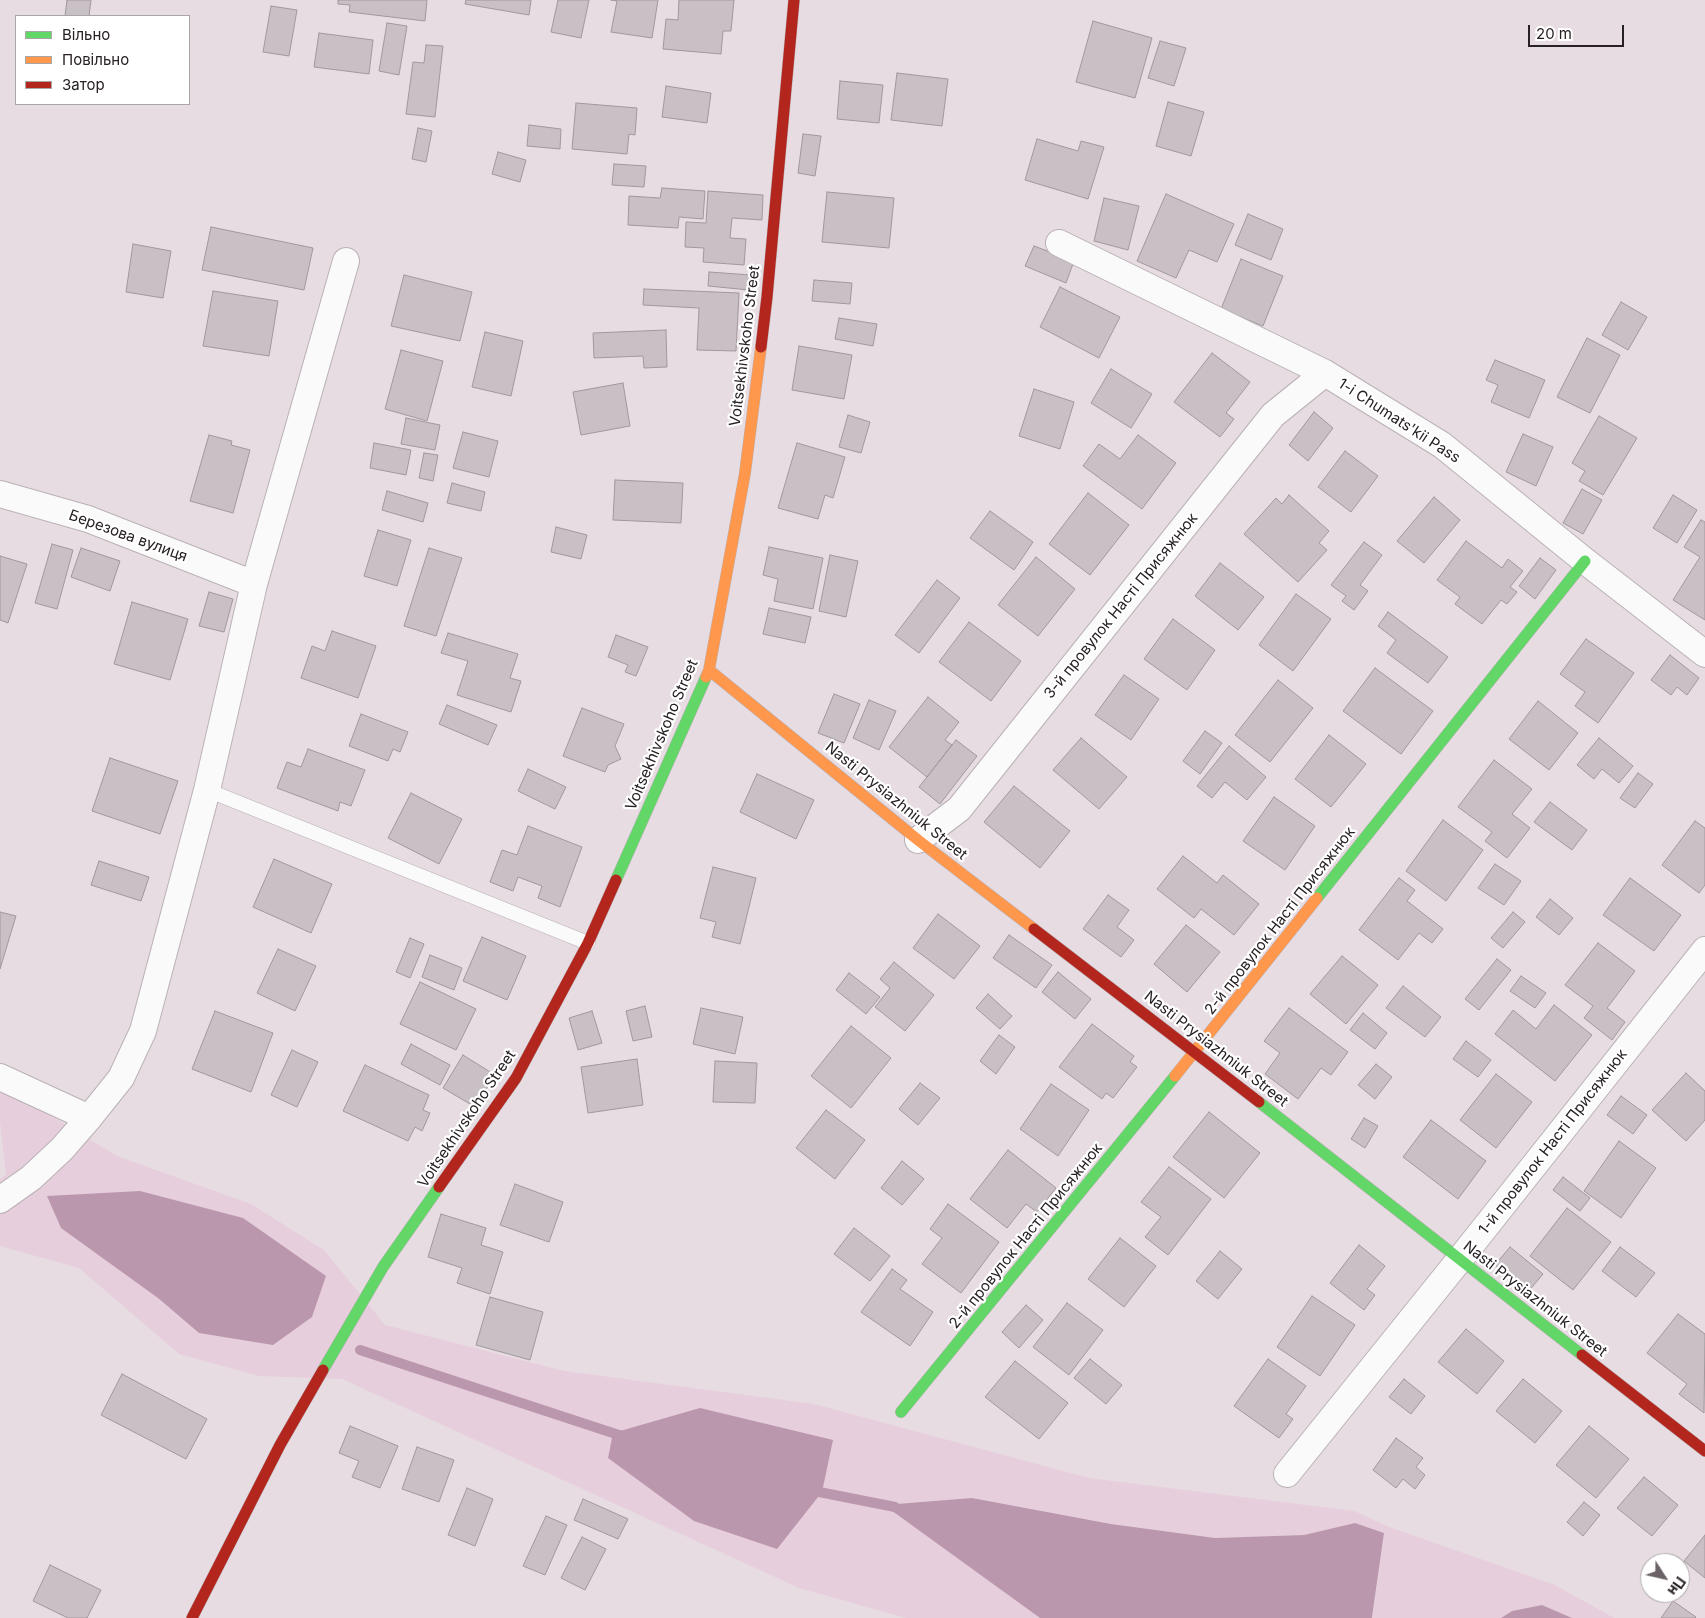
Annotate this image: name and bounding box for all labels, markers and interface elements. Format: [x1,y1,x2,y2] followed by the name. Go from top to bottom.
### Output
[15,15,190,105] legend
[1530,15,1626,47] scale bar
[1536,24,1572,43] text: 20 m
[62,25,110,44] text: Вільно
[62,50,129,69] text: Повільно
[62,75,105,94] text: Затор
[726,264,764,428] street label: Voitsekhivskoho Street
[1335,375,1463,467] street label: 1-i Chumats'kii Pass
[66,506,190,566] street label: Березова вулиця
[1041,510,1201,702] street label: 3-й провулок Насті Присяжнюк
[622,657,702,813] street label: Voitsekhivskoho Street
[821,738,971,864] street label: Nasti Prysiazhniuk Street
[1201,823,1359,1019] street label: 2-й провулок Насті Присяжнюк
[1140,987,1292,1111] street label: Nasti Prysiazhniuk Street
[1475,1046,1631,1238] street label: 1-й провулок Насті Присяжнюк
[414,1047,520,1191] street label: Voitsekhivskoho Street
[946,1140,1106,1332] street label: 2-й провулок Насті Присяжнюк
[1459,1237,1611,1361] street label: Nasti Prysiazhniuk Street
[1640,1553,1690,1603] north arrow
[1664,1574,1689,1599] text: Пн

